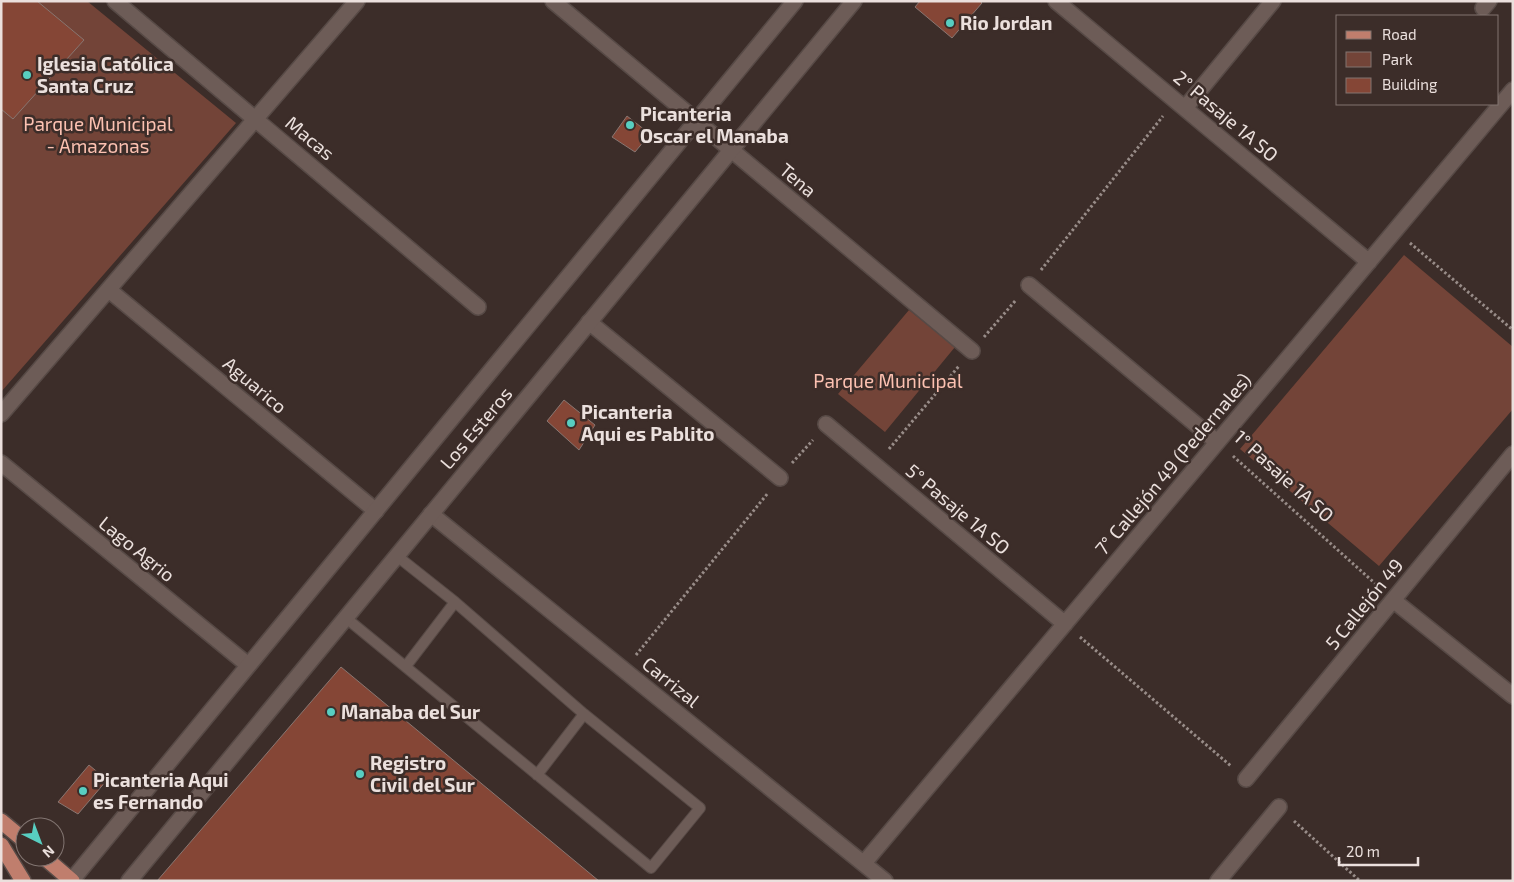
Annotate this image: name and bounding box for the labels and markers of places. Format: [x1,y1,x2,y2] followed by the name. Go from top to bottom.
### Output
[960,11,1052,34] place label: Rio Jordan
[944,17,956,29] marker: Rio Jordan
[37,52,174,97] place label: Iglesia Católica Santa Cruz
[21,69,33,81] marker: Iglesia Católica Santa Cruz
[640,102,789,147] place label: Picanteria Oscar el Manaba
[624,119,636,131] marker: Picanteria Oscar el Manaba
[581,400,714,445] place label: Picanteria Aqui es Pablito
[565,417,577,429] marker: Picanteria Aqui es Pablito
[341,700,480,723] place label: Manaba del Sur
[325,706,337,718] marker: Manaba del Sur
[370,751,475,796] place label: Registro Civil del Sur
[93,768,228,813] place label: Picanteria Aqui es Fernando
[354,768,366,780] marker: Registro Civil del Sur
[77,785,89,797] marker: Picanteria Aqui es Fernando

